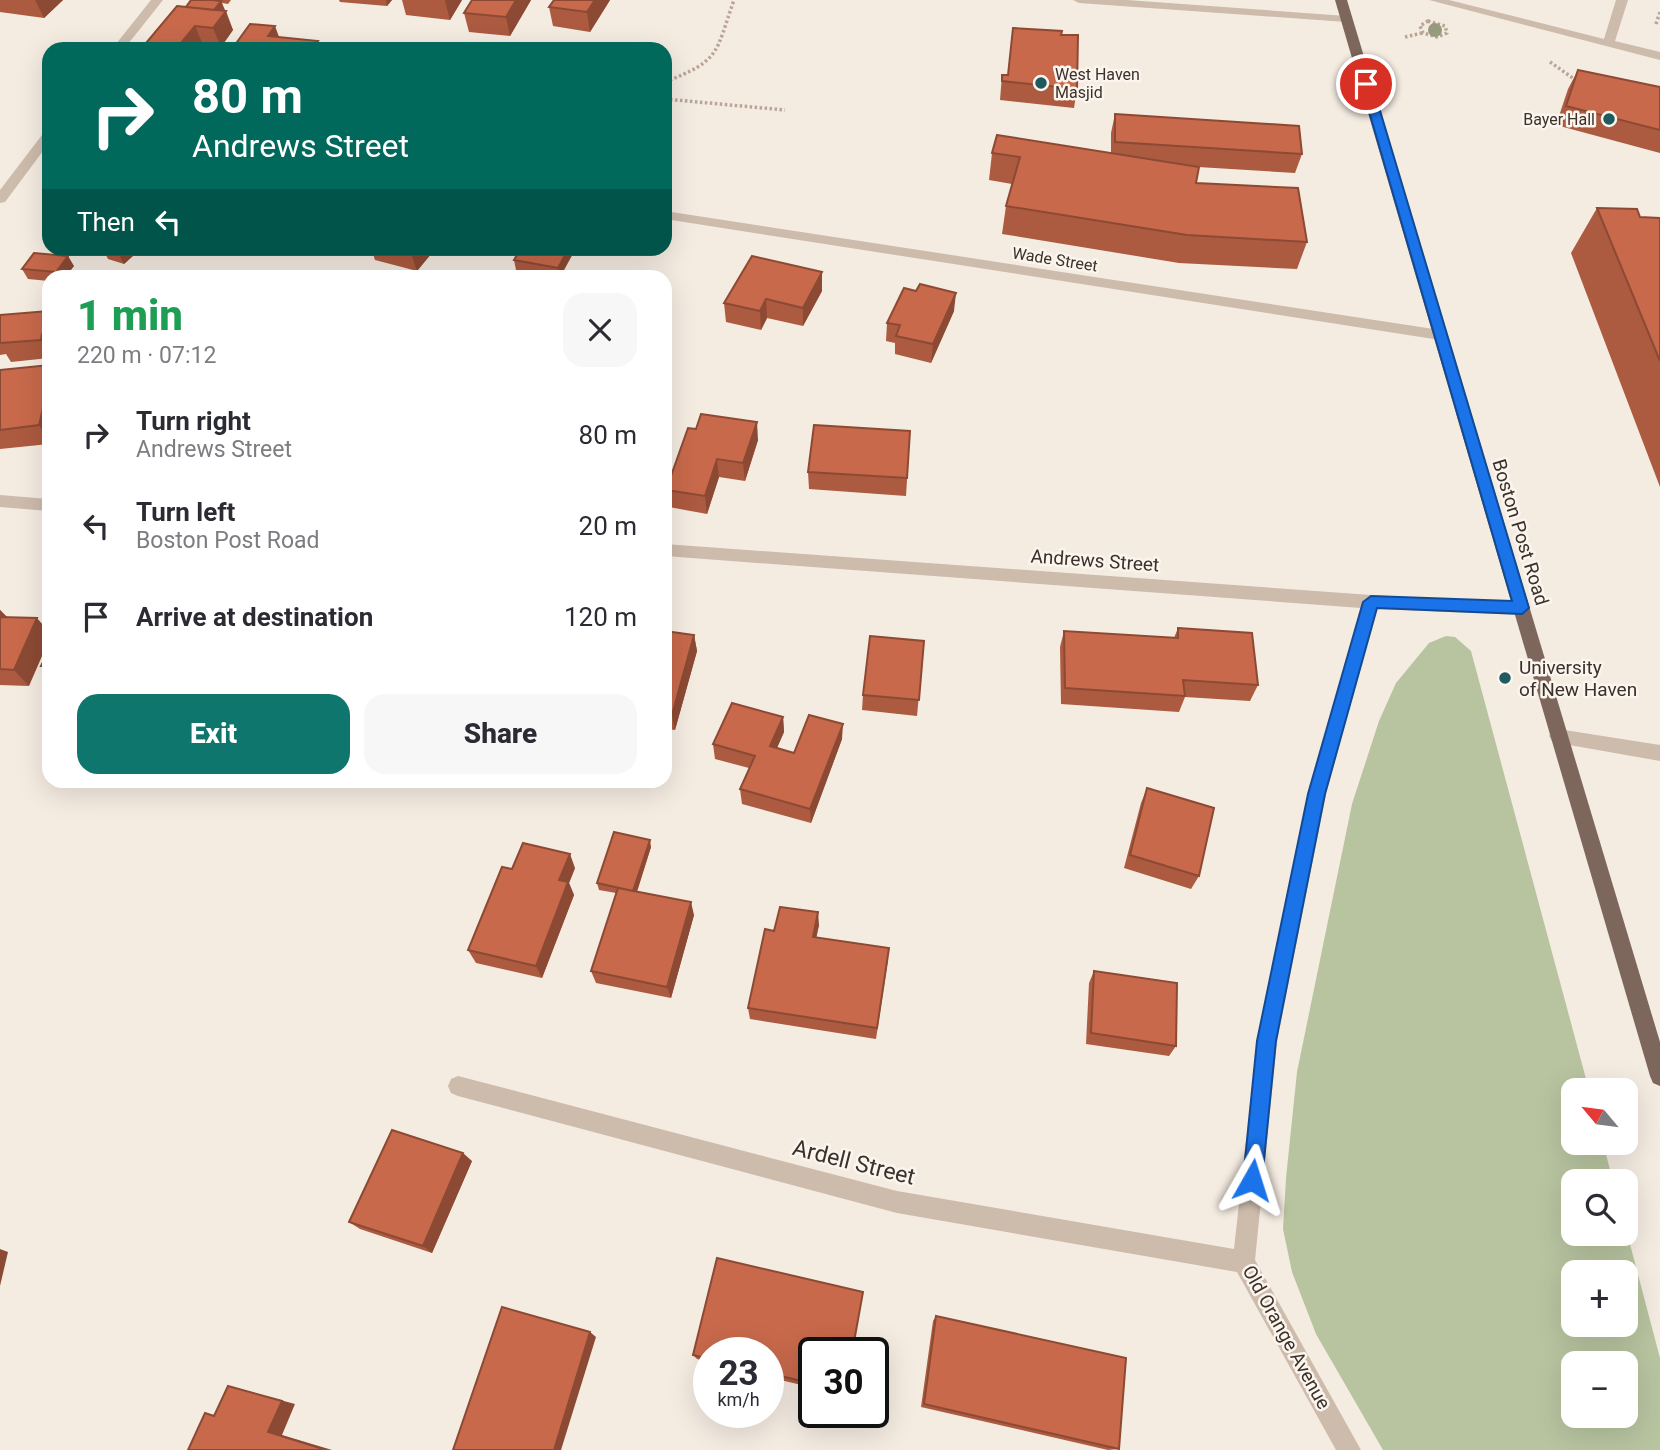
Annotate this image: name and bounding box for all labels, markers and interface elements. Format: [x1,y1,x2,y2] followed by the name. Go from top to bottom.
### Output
[1336,54,1396,114] pin
[1055,65,1140,102] place label: West Haven Masjid
[1347,65,1385,103] icon: arrive
[192,68,303,125] text: 80 m
[77,70,168,161] icon: right
[1033,75,1049,91] marker: West Haven Masjid
[1523,110,1595,129] place label: Bayer Hall
[1601,111,1617,127] marker: Bayer Hall
[192,127,409,165] text: Andrews Street
[149,203,187,241] icon: left
[77,207,135,237] text: Then
[1011,243,1099,276] street label: Wade Street
[77,291,183,340] text: 1 min
[563,293,637,367] button: close
[77,342,216,369] text: 220 m · 07:12
[136,406,251,436] text: Turn right
[77,416,115,454] icon: right
[579,420,637,450] text: 80 m
[136,436,292,463] text: Andrews Street
[1487,456,1554,608] street label: Boston Post Road
[136,497,235,527] text: Turn left
[77,507,115,545] icon: left
[579,511,637,541] text: 20 m
[136,527,320,554] text: Boston Post Road
[1030,545,1160,576] street label: Andrews Street
[77,598,115,636] icon: arrive
[136,602,373,632] text: Arrive at destination
[564,602,637,632] text: 120 m
[1519,656,1637,701] place label: University of New Haven
[1497,670,1513,686] marker: University of New Haven
[77,694,350,774] button: Exit
[364,694,637,774] button: Share
[1561,1078,1638,1155] north arrow
[1561,1078,1638,1428] map controls
[790,1134,918,1191] street label: Ardell Street
[1215,1143,1289,1217] position arrow
[1561,1169,1638,1246] button: search
[1561,1260,1638,1337] button: +
[1238,1261,1336,1413] street label: Old Orange Avenue
[798,1337,889,1428] speed limit sign: 30
[1561,1351,1638,1428] button: −
[718,1353,759,1394] text: 23
[717,1389,760,1410] text: km/h

